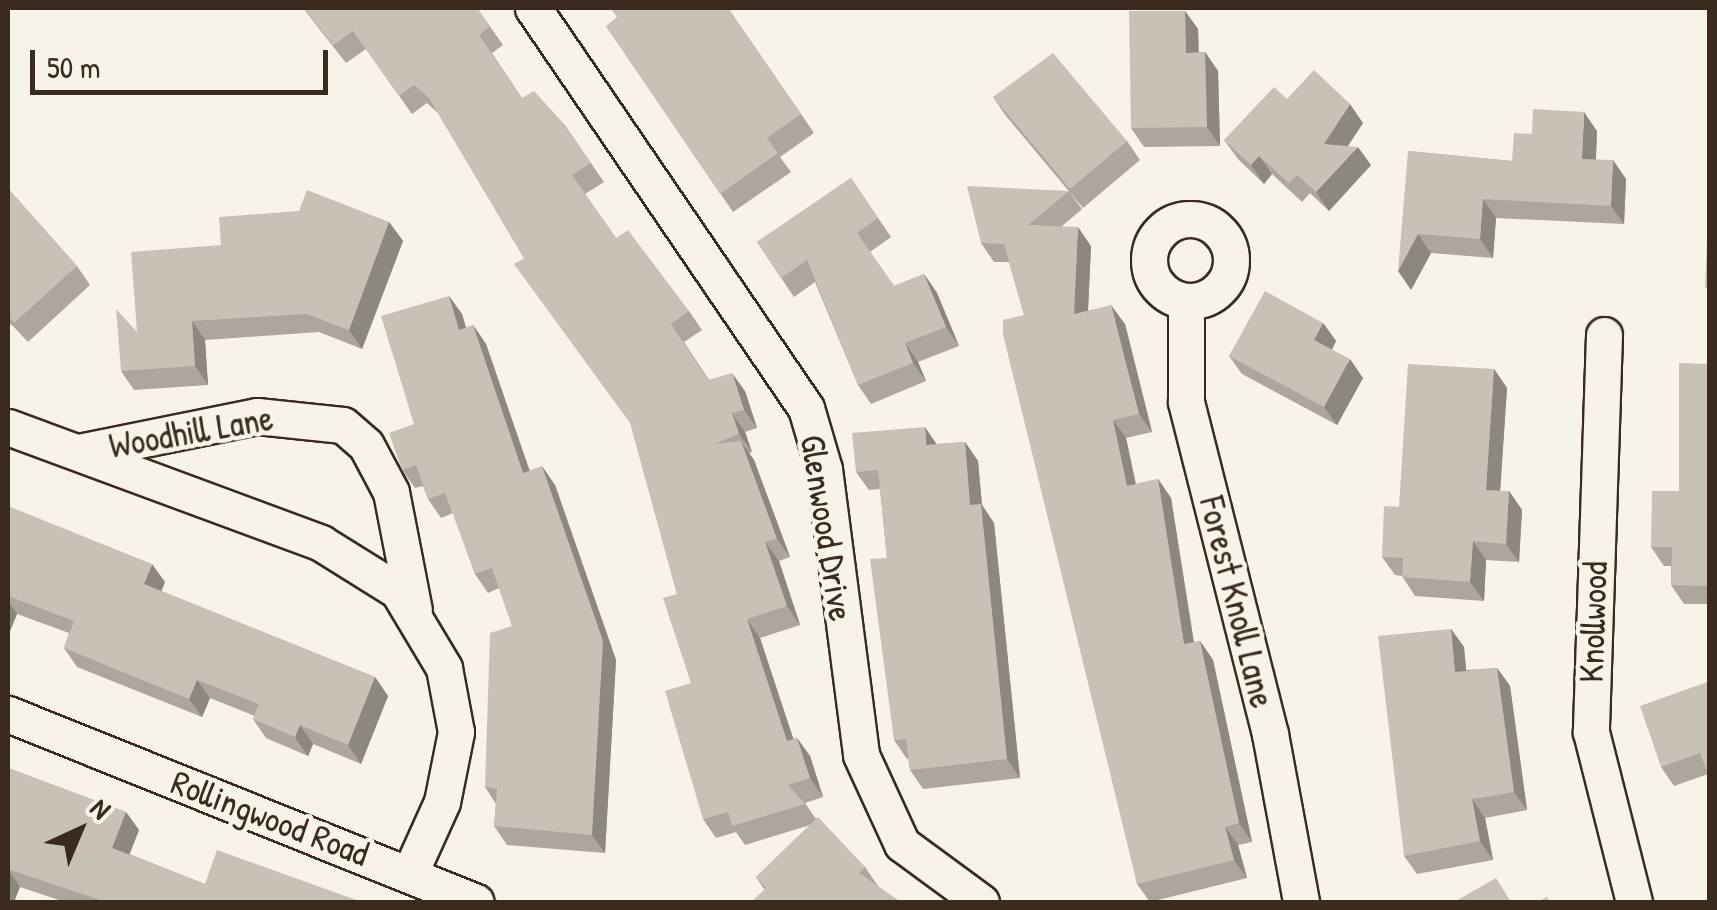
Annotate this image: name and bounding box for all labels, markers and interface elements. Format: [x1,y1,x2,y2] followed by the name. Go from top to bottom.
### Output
[35,30,332,92] scale bar
[47,47,100,87] text: 50 m
[106,397,276,467] street label: Woodhill Lane
[792,432,862,624] street label: Glenwood Drive
[1190,492,1284,712] street label: Forest Knoll Lane
[1570,561,1616,683] street label: Knollwood
[165,761,375,875] street label: Rollingwood Road
[30,780,130,880] north arrow
[82,790,119,827] text: N

